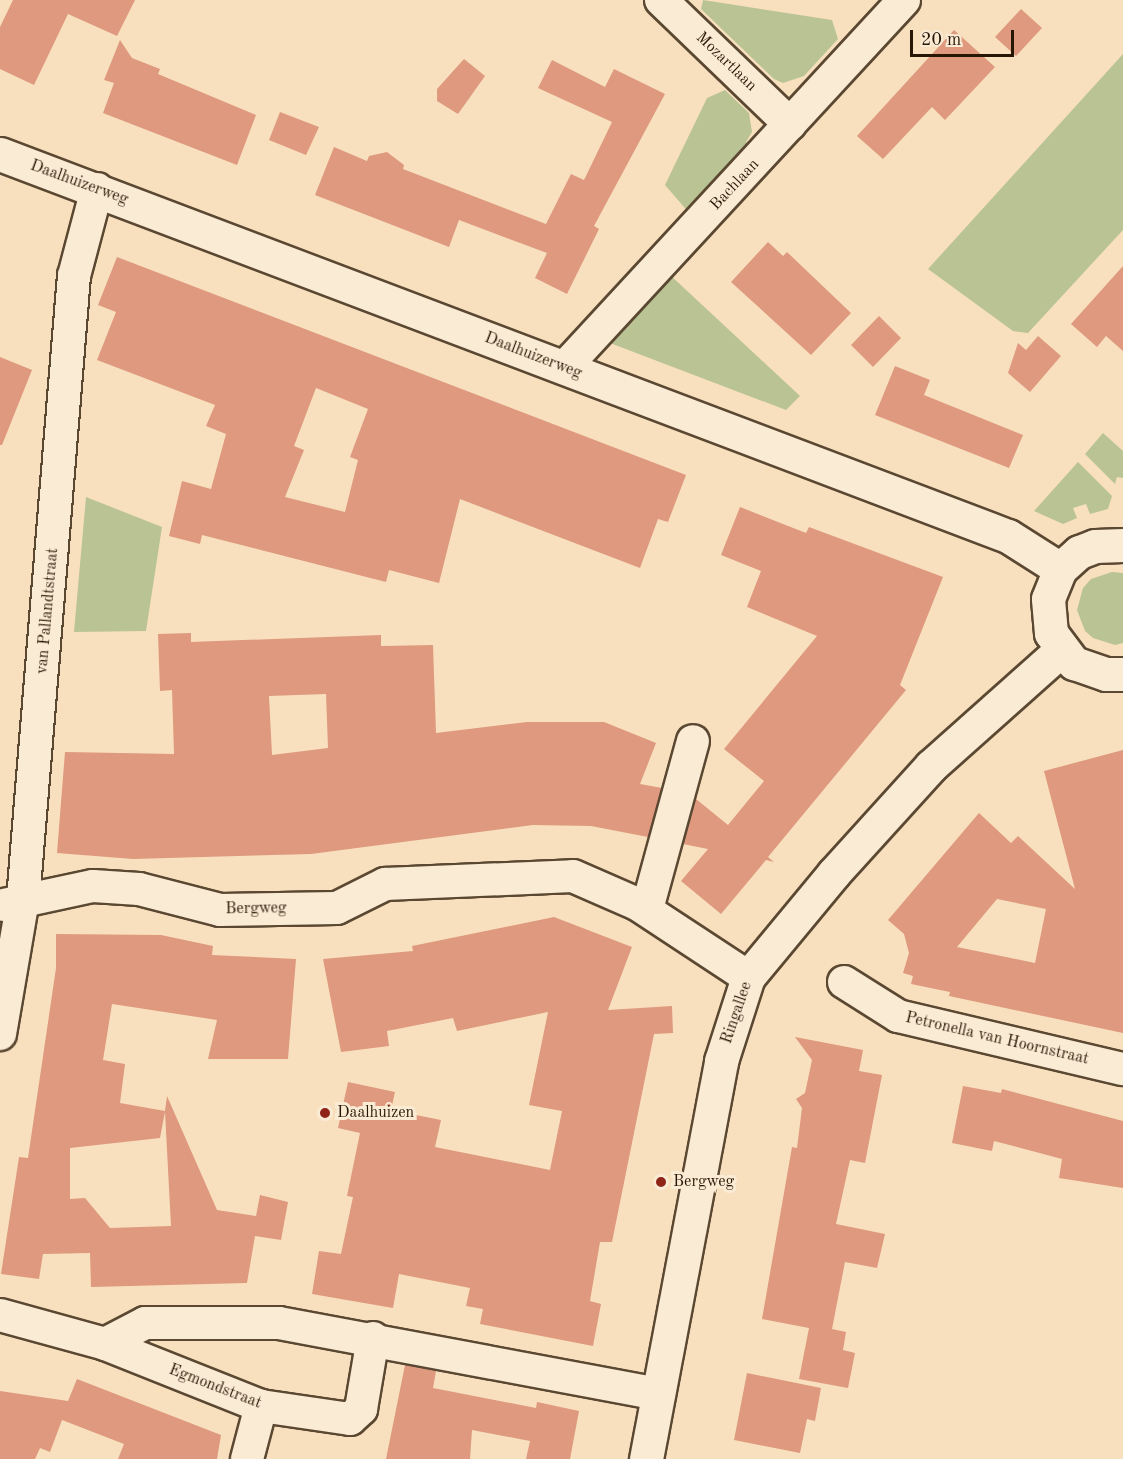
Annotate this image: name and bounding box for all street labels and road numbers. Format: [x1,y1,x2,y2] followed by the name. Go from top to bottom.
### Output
[692,28,760,96] street label: Mozartlaan
[706,155,764,215] street label: Bachlaan
[27,156,131,210] street label: Daalhuizerweg
[482,329,584,383] street label: Daalhuizerweg
[33,547,63,675] street label: van Pallandtstraat
[225,899,287,919] street label: Bergweg
[717,979,757,1047] street label: Ringallee
[903,1009,1091,1069] street label: Petronella van Hoornstraat
[166,1361,264,1413] street label: Egmondstraat

